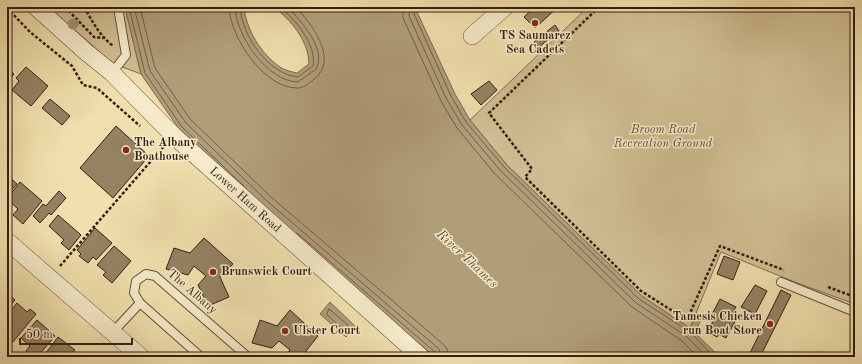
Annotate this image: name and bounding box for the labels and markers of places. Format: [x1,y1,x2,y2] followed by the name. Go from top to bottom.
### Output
[530,18,540,28] marker: TS Saumarez Sea Cadets
[499,30,571,56] place label: TS Saumarez Sea Cadets
[134,137,196,163] place label: The Albany Boathouse
[121,145,131,155] marker: The Albany Boathouse
[221,266,312,278] place label: Brunswick Court
[208,267,218,277] marker: Brunswick Court
[673,311,762,337] place label: Tamesis Chicken run Boat Store
[765,319,775,329] marker: Tamesis Chicken run Boat Store
[293,325,361,337] place label: Ulster Court
[280,326,290,336] marker: Ulster Court

